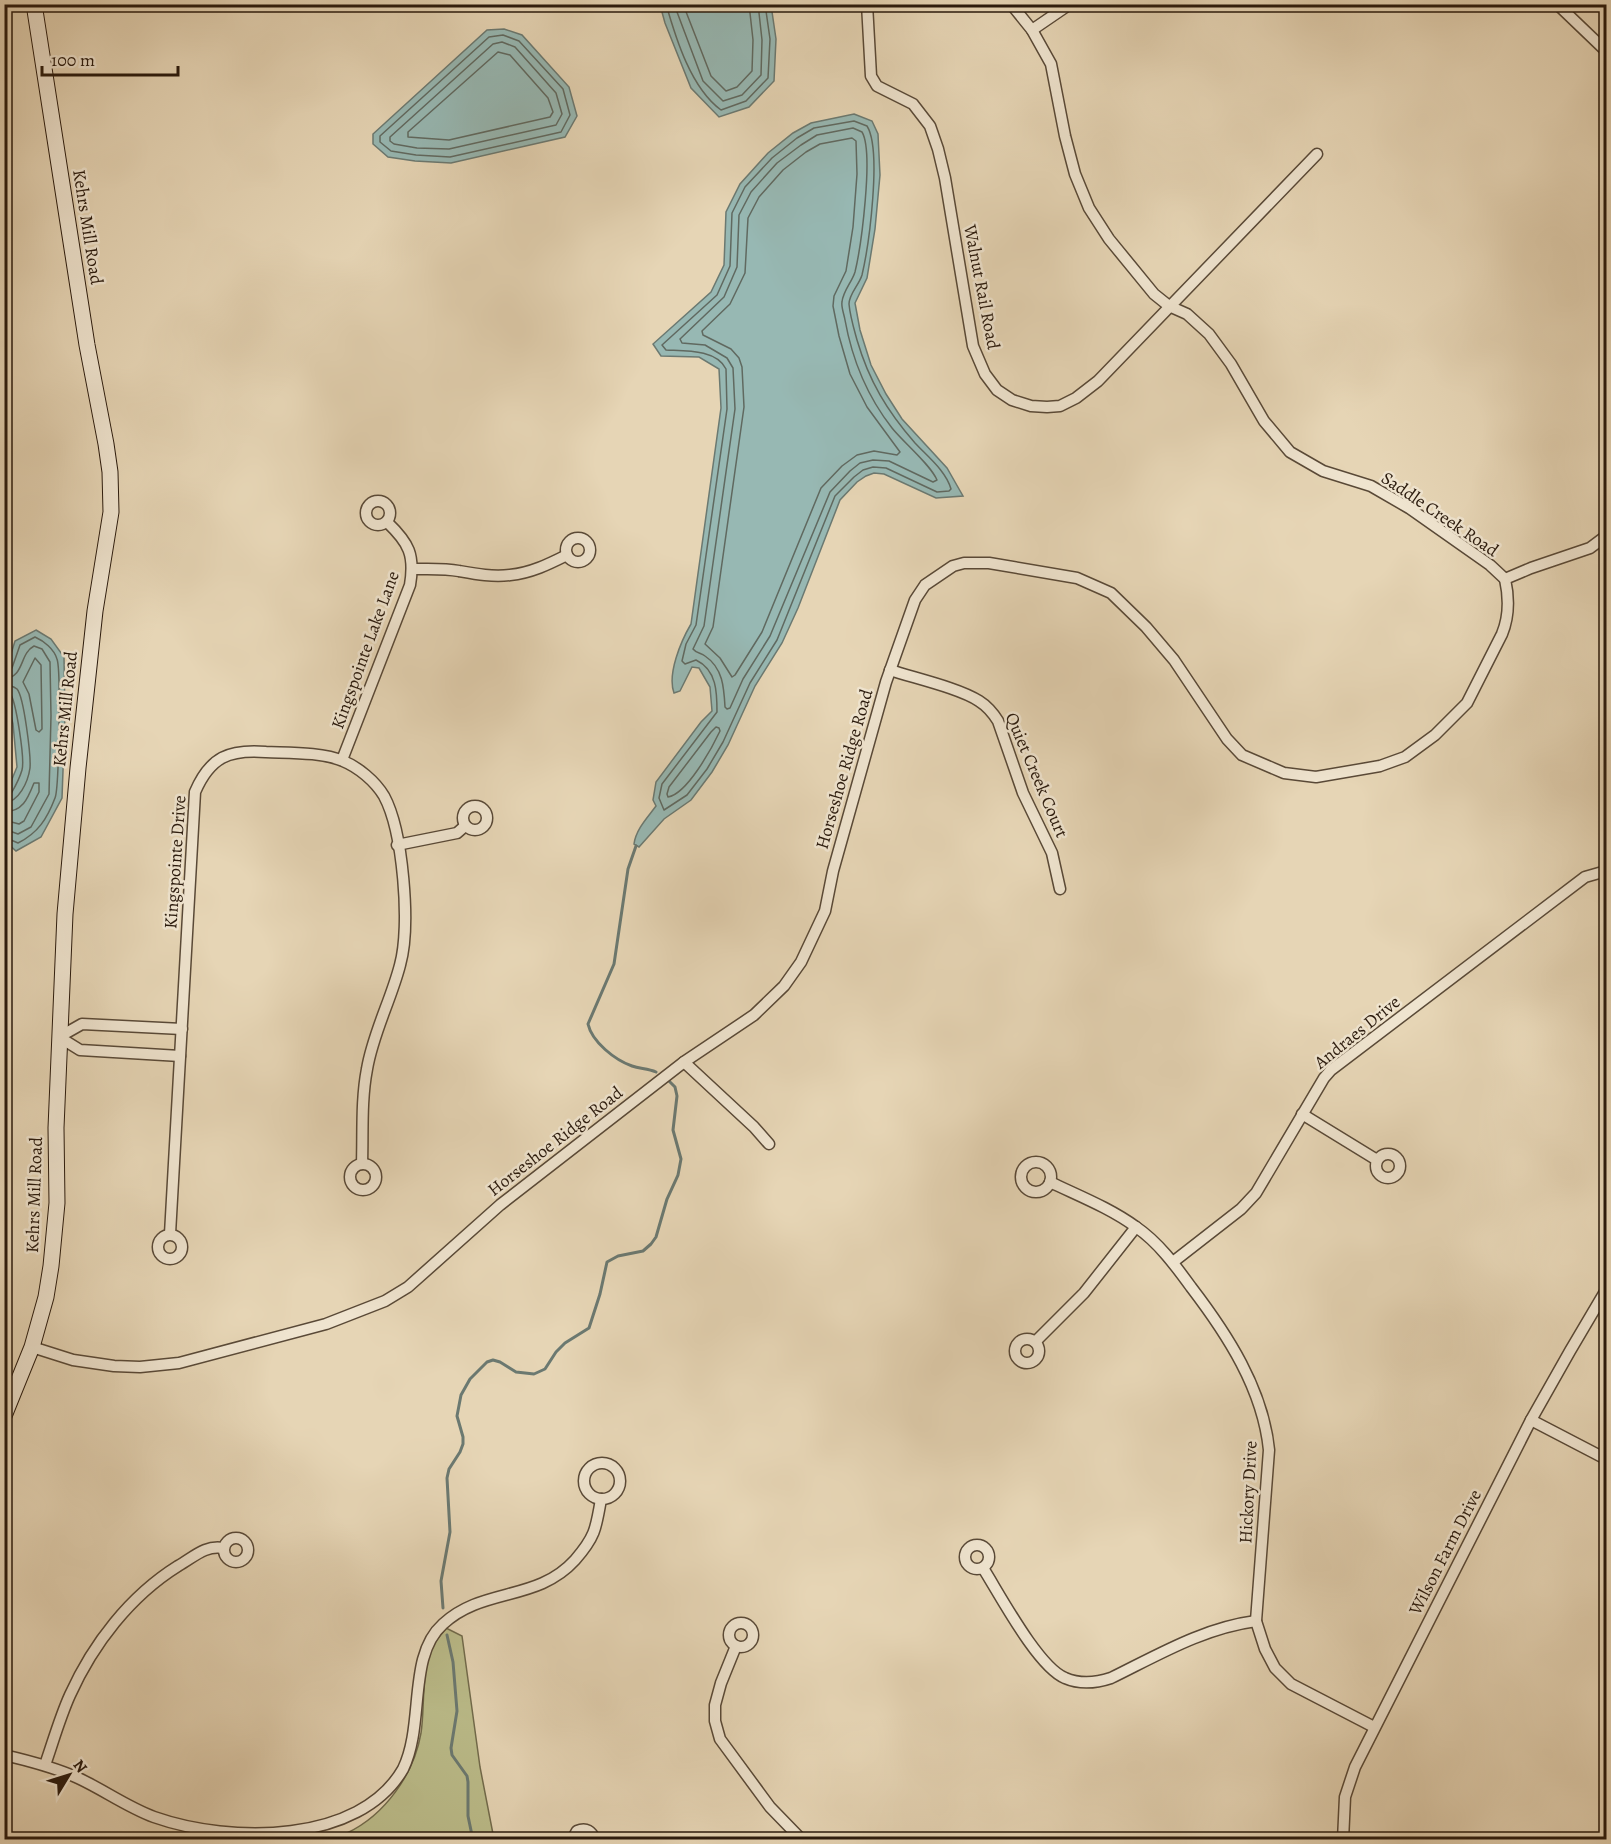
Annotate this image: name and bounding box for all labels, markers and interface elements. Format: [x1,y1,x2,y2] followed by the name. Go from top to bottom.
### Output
[42,39,178,77] scale bar
[51,48,95,72] text: 100 m
[67,168,109,287] street label: Kehrs Mill Road
[958,222,1006,352] street label: Walnut Rail Road
[1377,466,1504,562] street label: Saddle Creek Road
[325,568,405,732] street label: Kingspointe Lake Lane
[47,650,83,768] street label: Kehrs Mill Road
[810,686,878,852] street label: Horseshoe Ridge Road
[1000,709,1074,841] street label: Quiet Creek Court
[158,794,192,930] street label: Kingspointe Drive
[1308,990,1405,1075] street label: Andraes Drive
[482,1080,628,1201] street label: Horseshoe Ridge Road
[20,1136,48,1253] street label: Kehrs Mill Road
[1233,1440,1263,1544] street label: Hickory Drive
[1403,1485,1487,1620] street label: Wilson Farm Drive
[39,1745,99,1805] north arrow
[68,1755,93,1778] text: N

